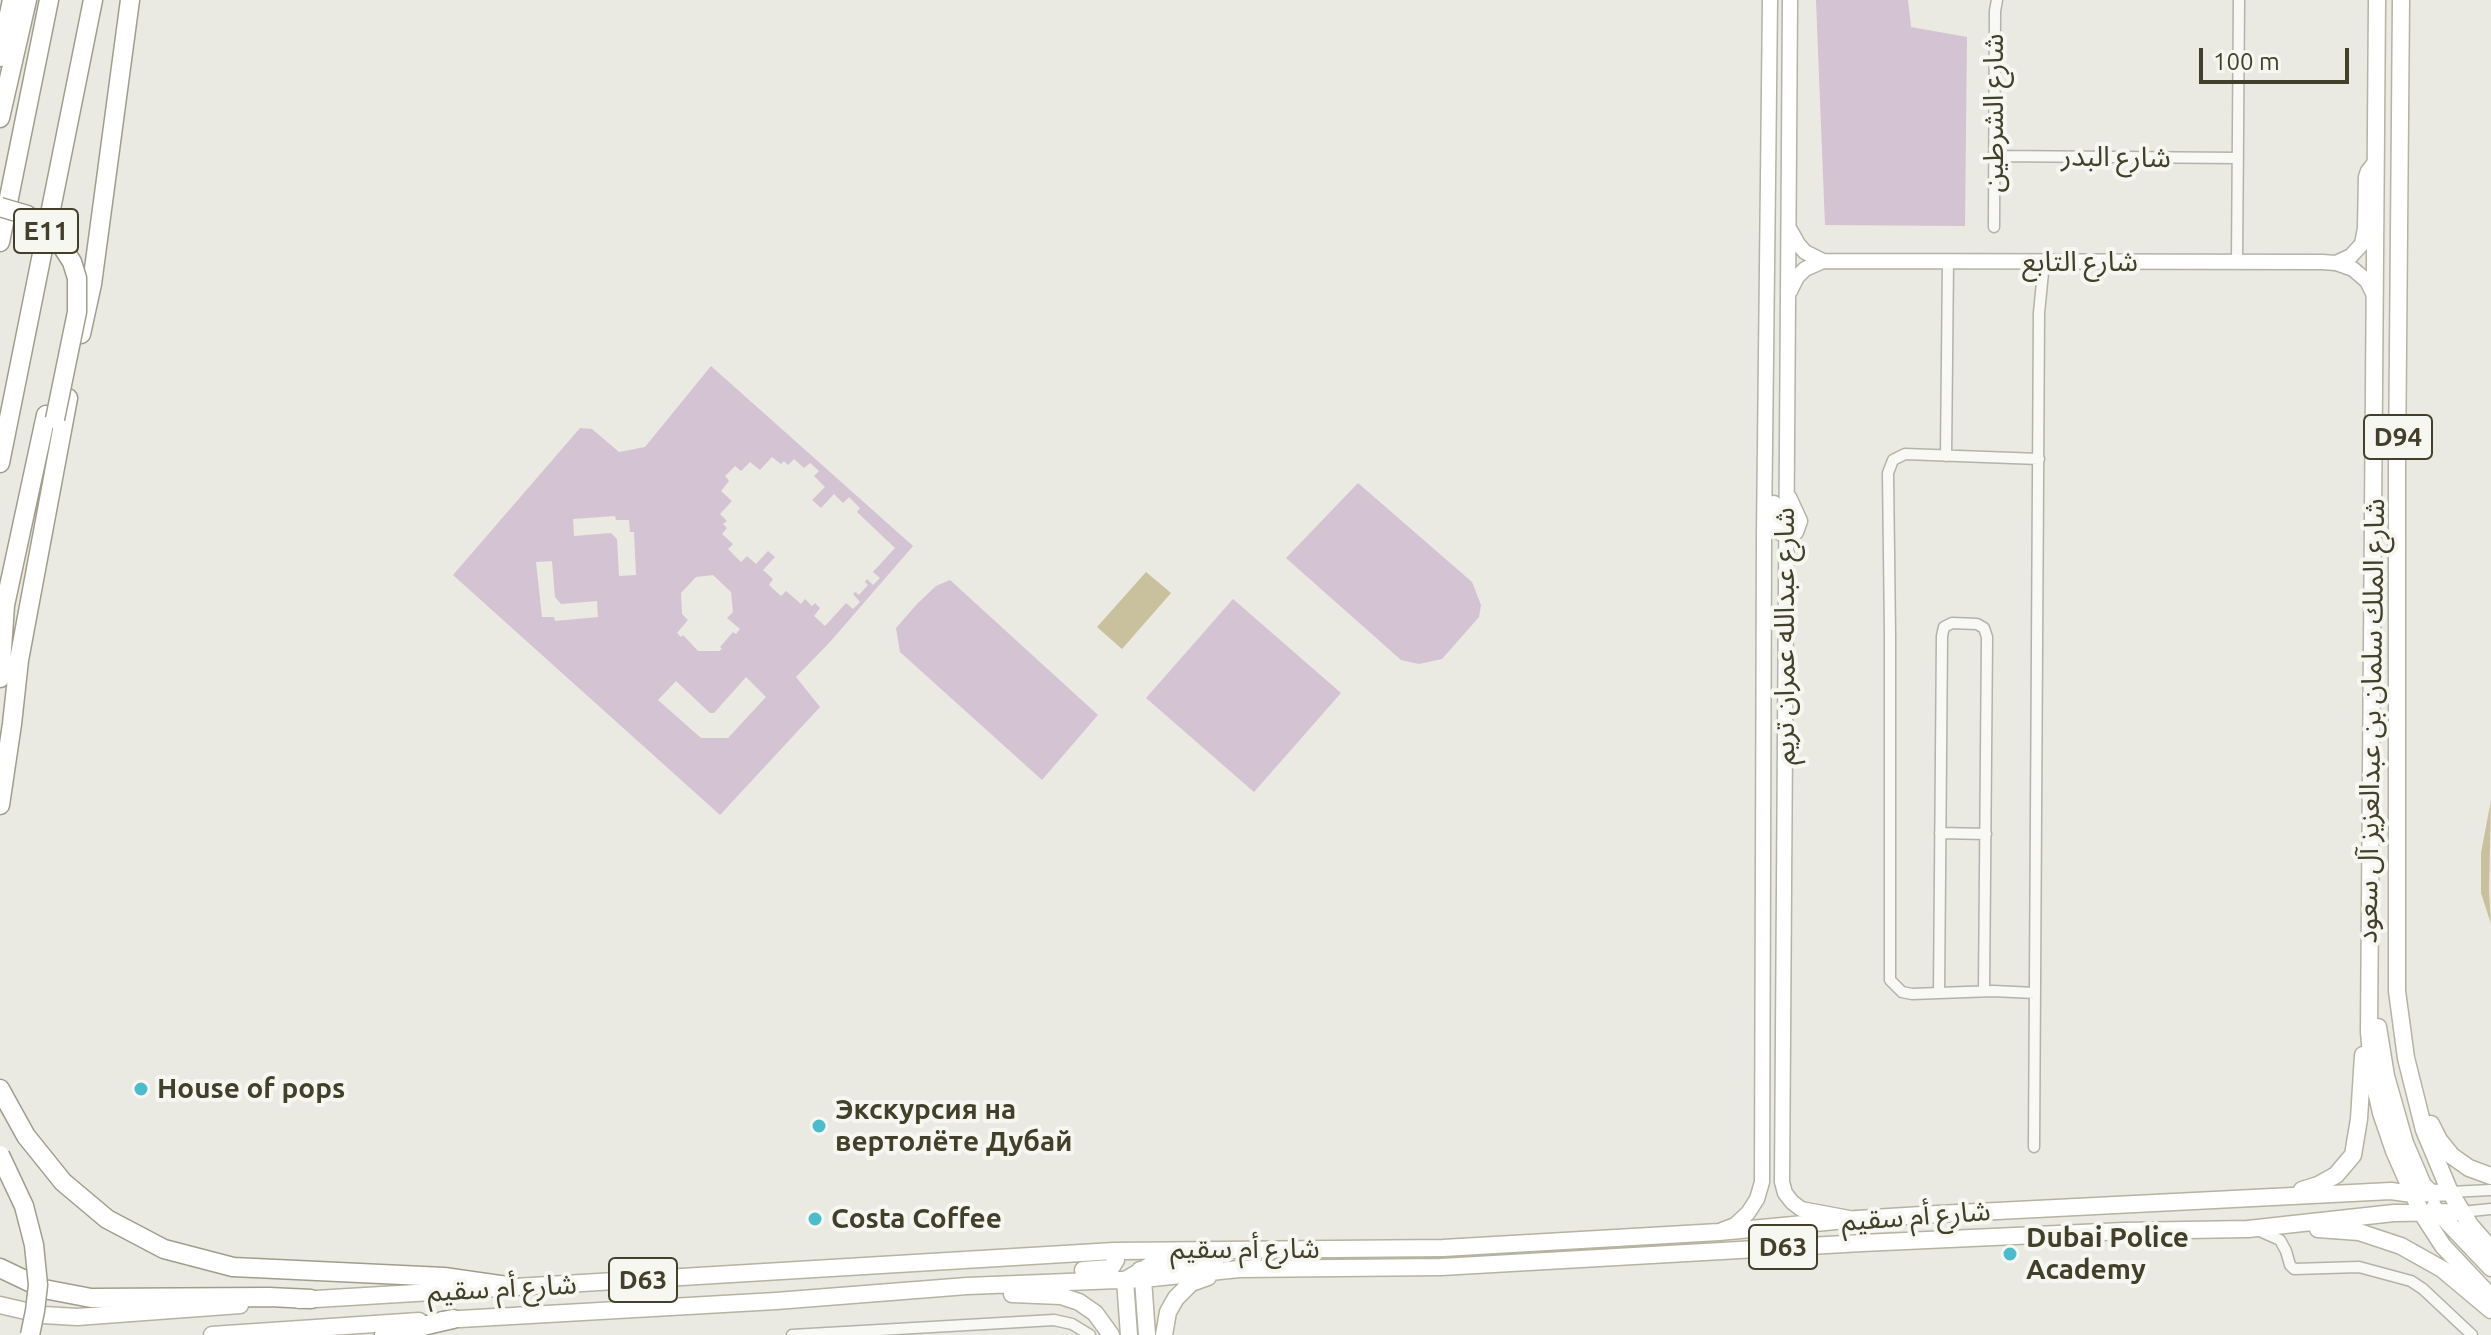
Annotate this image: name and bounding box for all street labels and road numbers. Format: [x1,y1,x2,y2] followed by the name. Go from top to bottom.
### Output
[1977,34,2011,192] street label: شارع الشرطين
[2061,139,2171,175] street label: شارع البدر
[14,209,78,253] road number: E11
[2022,245,2138,279] street label: شارع التابع
[2364,415,2432,459] road number: D94
[2350,498,2392,944] street label: شارع الملك سلمان بن عبدالعزيز آل سعود
[1768,507,1802,765] street label: شارع عبدالله عمران تريم
[1840,1194,1992,1238] street label: شارع أم سقيم
[1749,1225,1817,1269] road number: D63
[1170,1232,1320,1266] street label: شارع أم سقيم
[609,1258,677,1302] road number: D63
[426,1267,578,1309] street label: شارع أم سقيم

